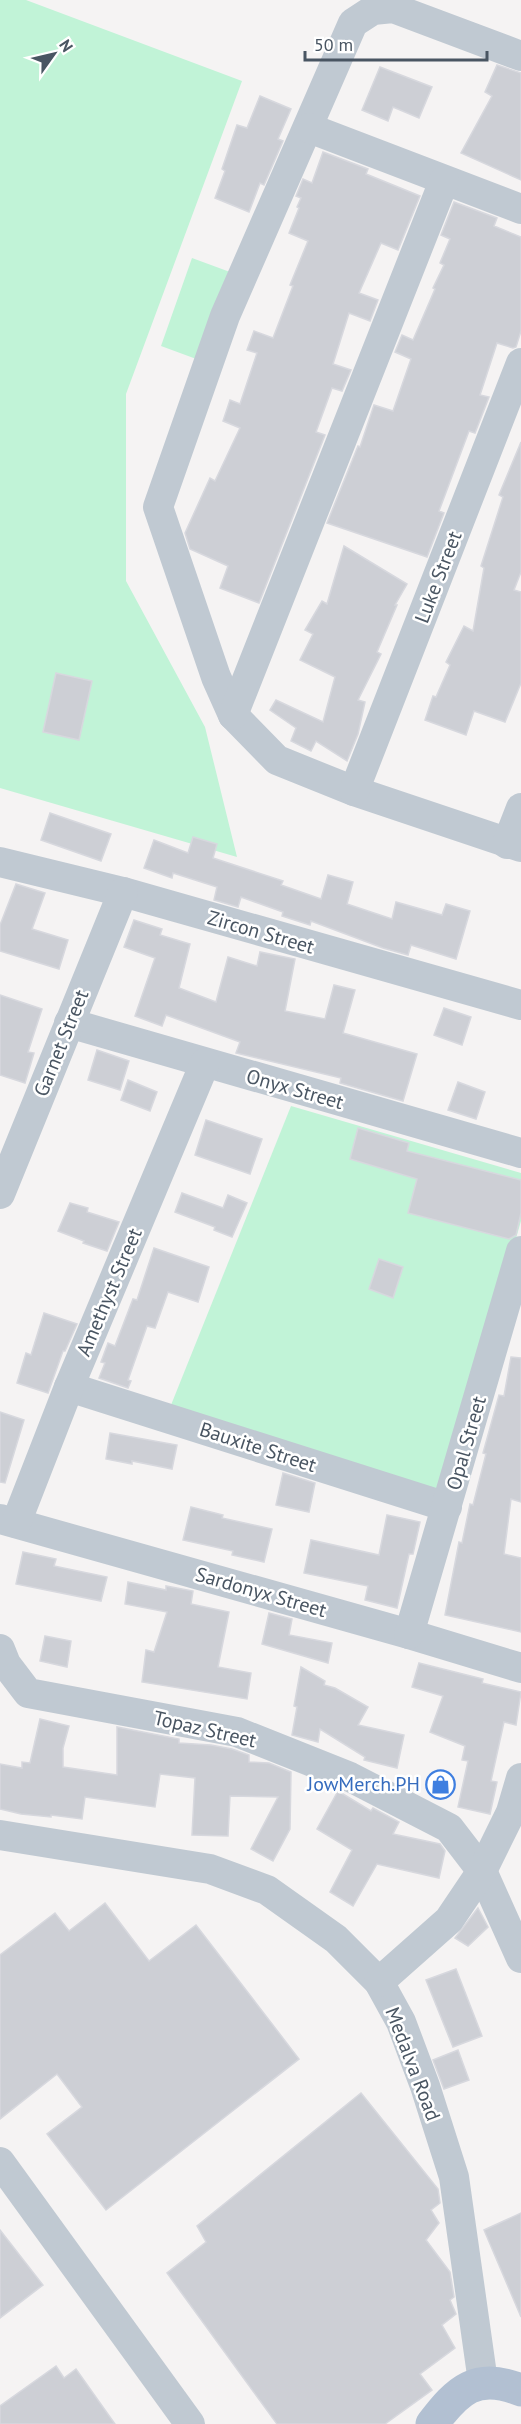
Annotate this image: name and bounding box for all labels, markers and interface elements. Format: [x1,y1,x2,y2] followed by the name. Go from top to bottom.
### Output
[24,24,84,84] north arrow
[305,24,486,62] scale bar
[314,33,353,56] text: 50 m
[55,36,78,56] text: N
[409,527,468,627] street label: Luke Street
[205,904,318,960] street label: Zircon Street
[28,985,94,1100] street label: Garnet Street
[243,1063,347,1115] street label: Onyx Street
[70,1224,148,1360] street label: Amethyst Street
[440,1393,492,1493] street label: Opal Street
[196,1416,320,1478] street label: Bauxite Street
[193,1561,330,1623] street label: Sardonyx Street
[151,1705,259,1753] street label: Topaz Street
[425,1768,457,1800] shop icon: JowMerch.PH
[306,1771,420,1797] place label: JowMerch.PH
[379,2003,447,2125] street label: Medalva Road

